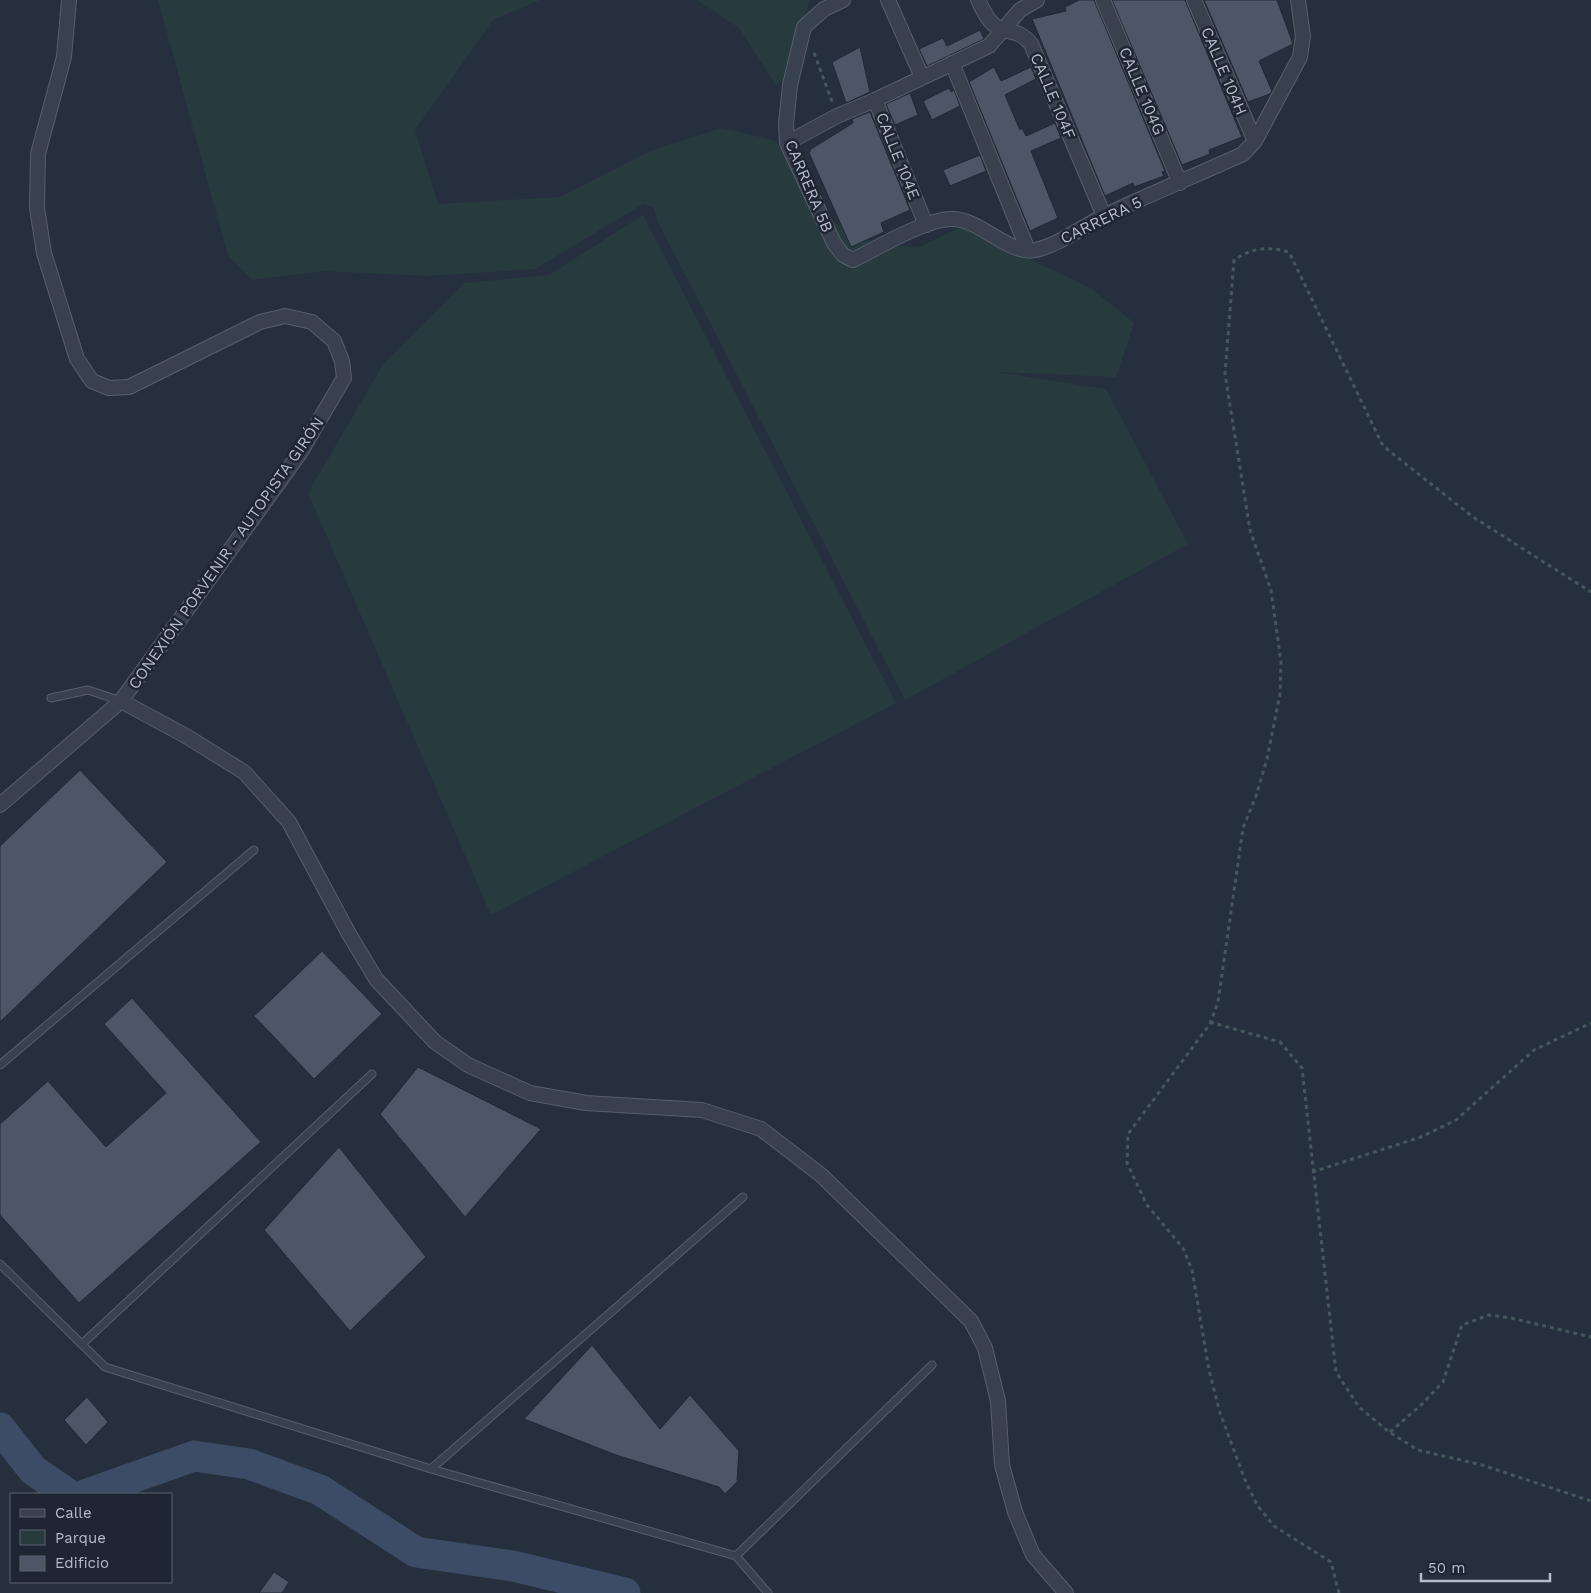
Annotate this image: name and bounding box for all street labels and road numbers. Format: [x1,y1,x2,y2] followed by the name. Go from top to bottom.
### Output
[1197,24,1251,118] street label: CALLE 104H
[1115,44,1169,138] street label: CALLE 104G
[1026,50,1080,142] street label: CALLE 104F
[872,110,924,202] street label: CALLE 104E
[781,137,837,235] street label: CARRERA 5B
[1057,192,1145,248] street label: CARRERA 5
[124,413,328,693] street label: CONEXIÓN PORVENIR - AUTOPISTA GIRÓN

